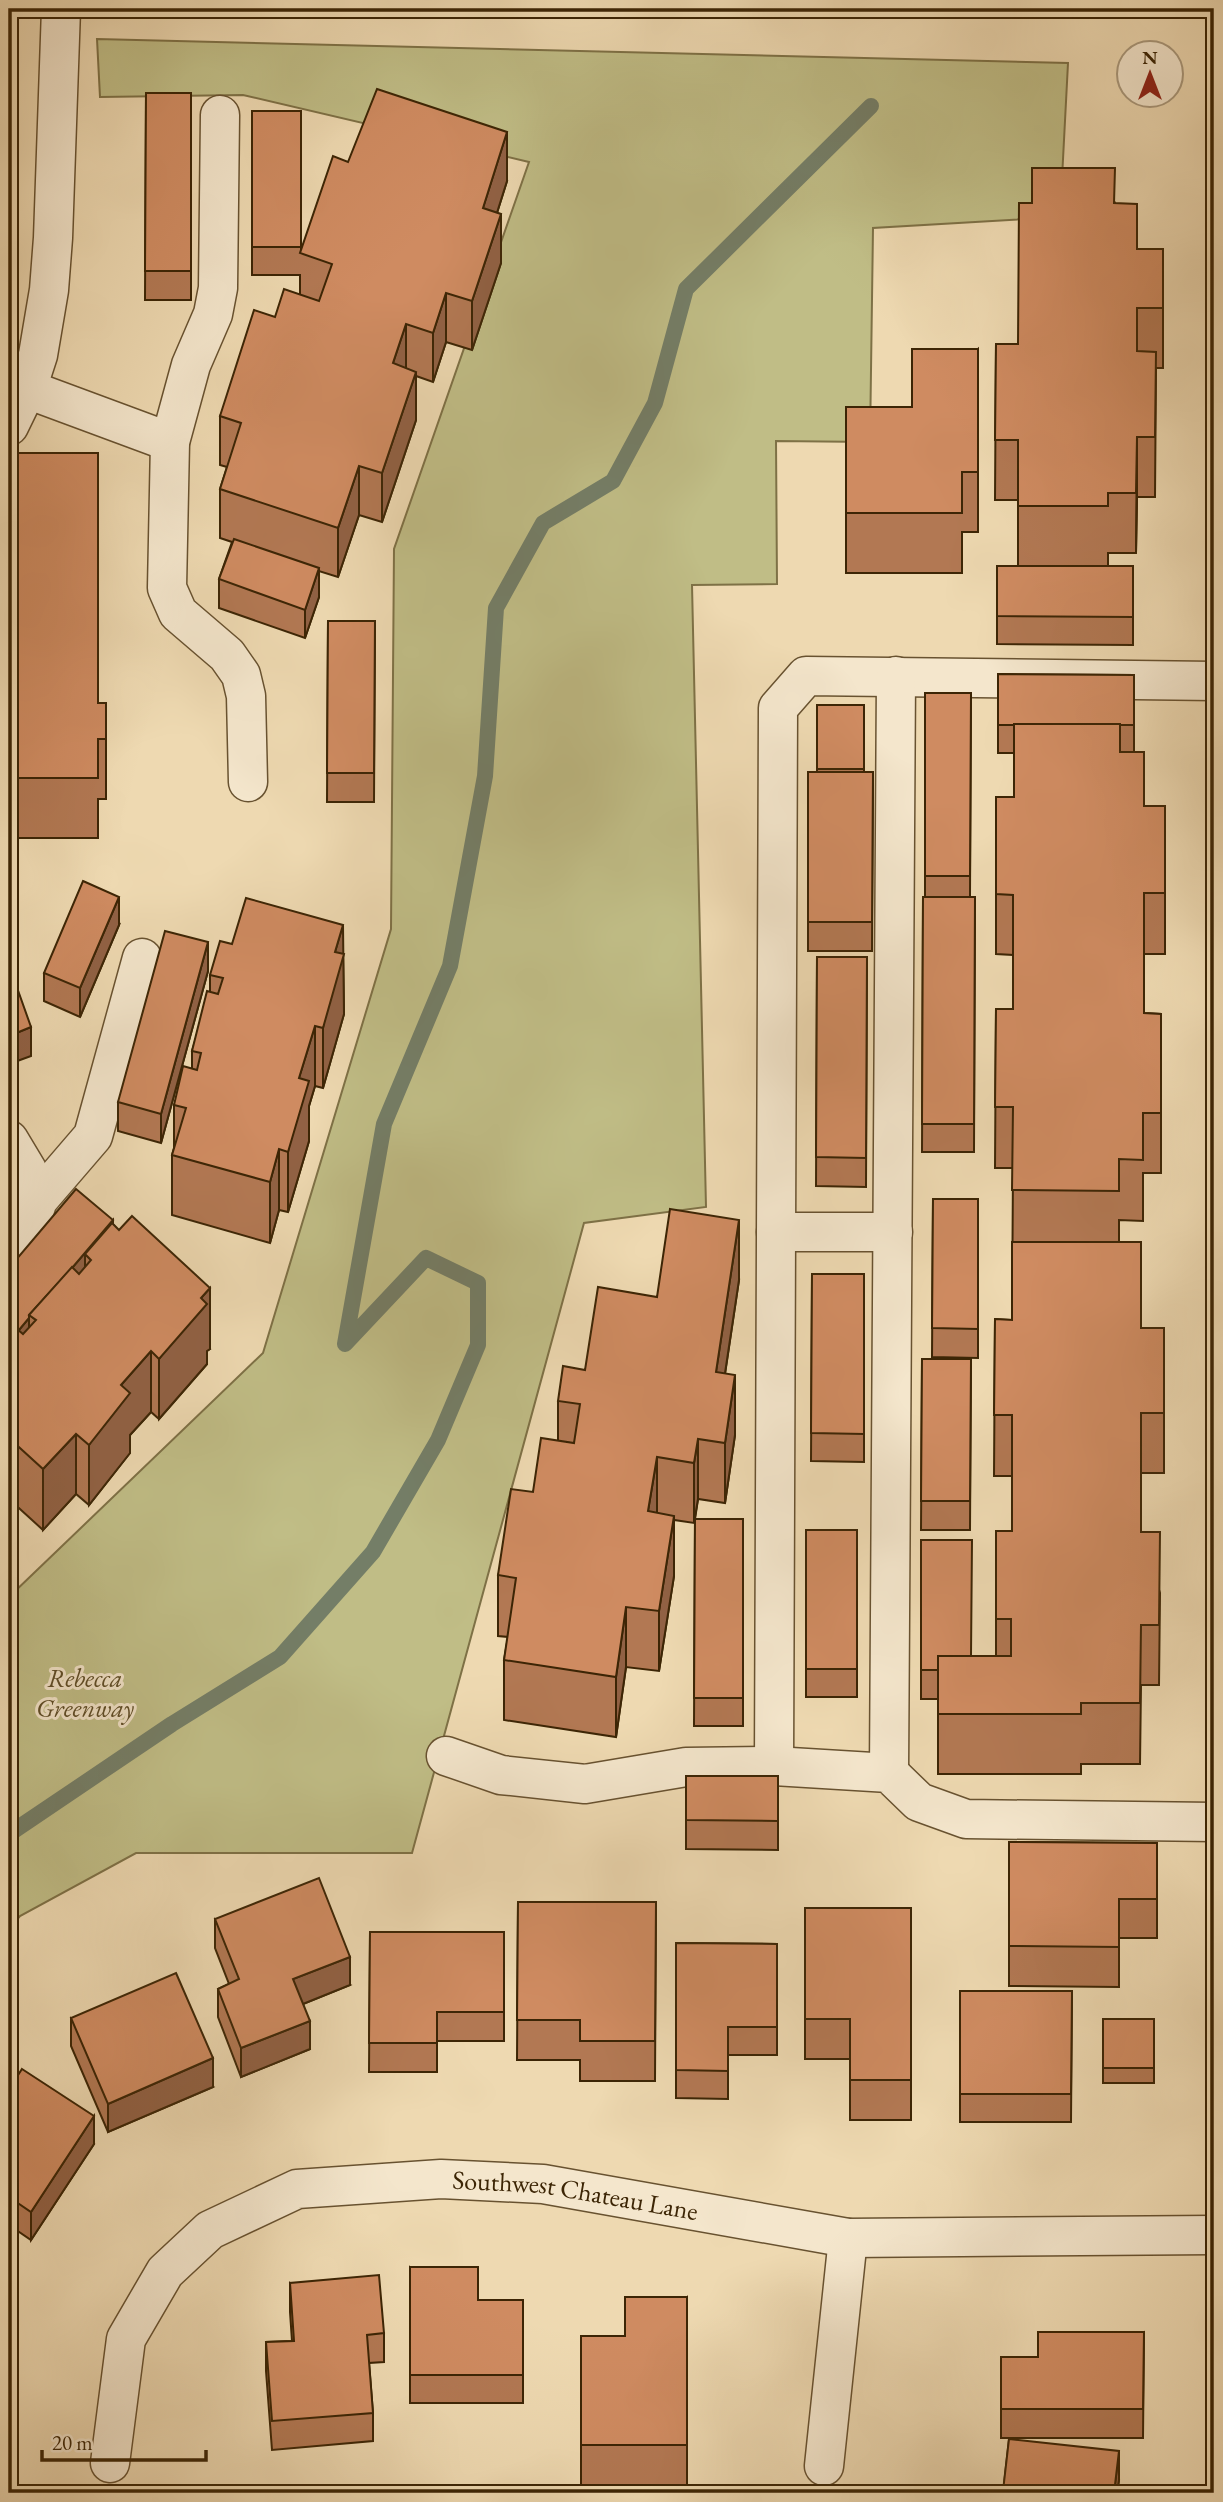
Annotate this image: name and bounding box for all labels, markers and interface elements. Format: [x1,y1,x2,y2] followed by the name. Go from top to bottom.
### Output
[1114,38,1184,108] north arrow
[1142,45,1158,70] text: N
[36,1661,135,1725] park label: Rebecca Greenway
[452,2163,701,2228] street label: Southwest Chateau Lane
[42,2418,206,2462] scale bar
[52,2429,93,2456] text: 20 m

